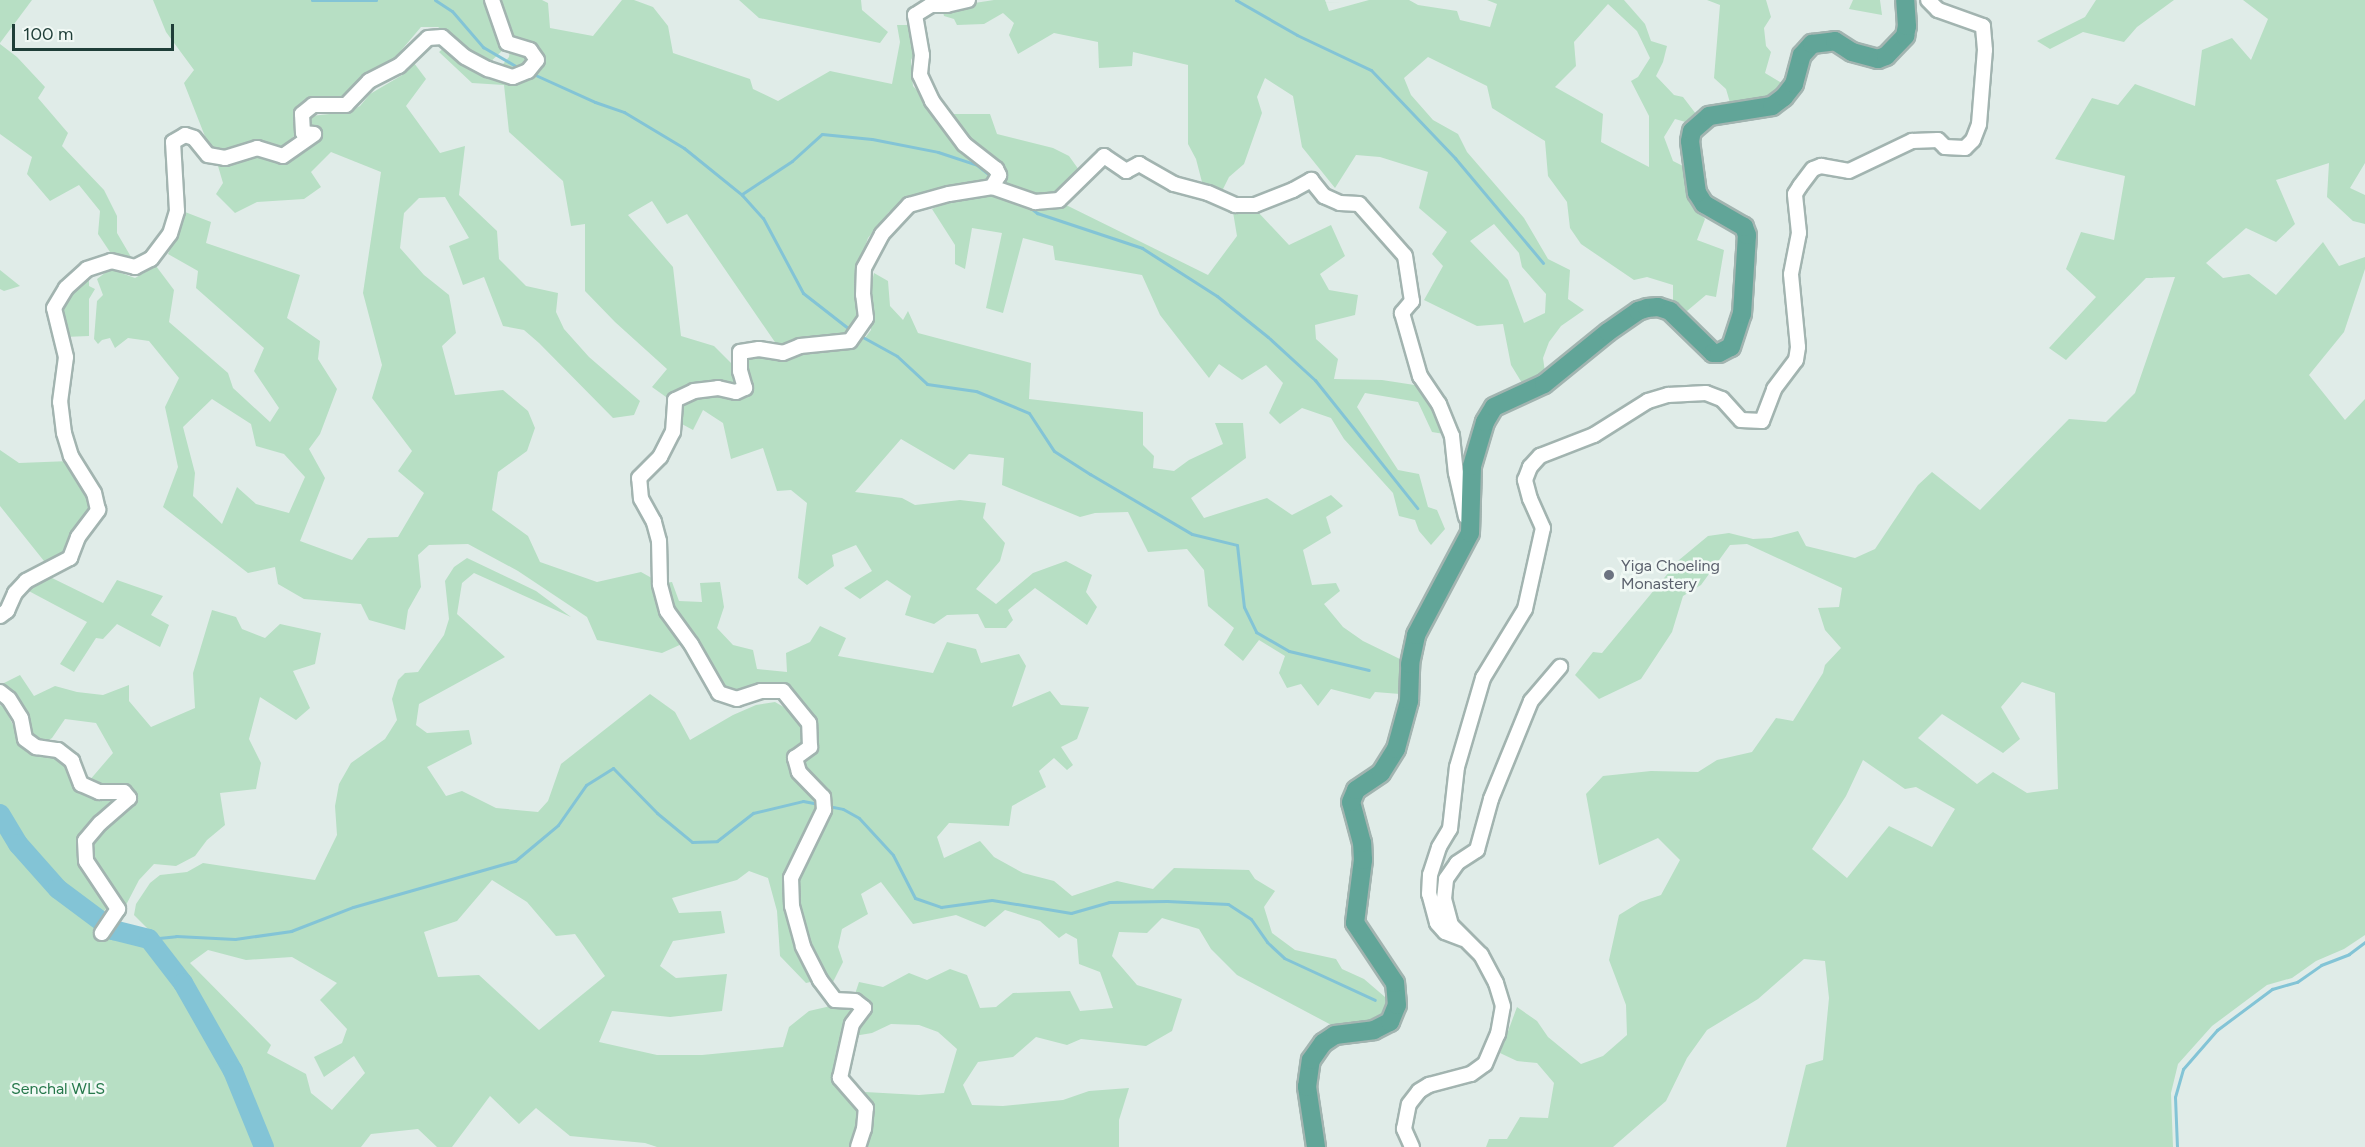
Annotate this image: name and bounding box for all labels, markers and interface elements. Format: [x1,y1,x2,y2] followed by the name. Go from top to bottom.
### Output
[15,12,177,50] scale bar
[23,23,73,45] text: 100 m
[1621,556,1720,594] place label: Yiga Choeling Monastery
[1602,568,1616,582] marker: Yiga Choeling Monastery
[11,1079,105,1099] park label: Senchal WLS

